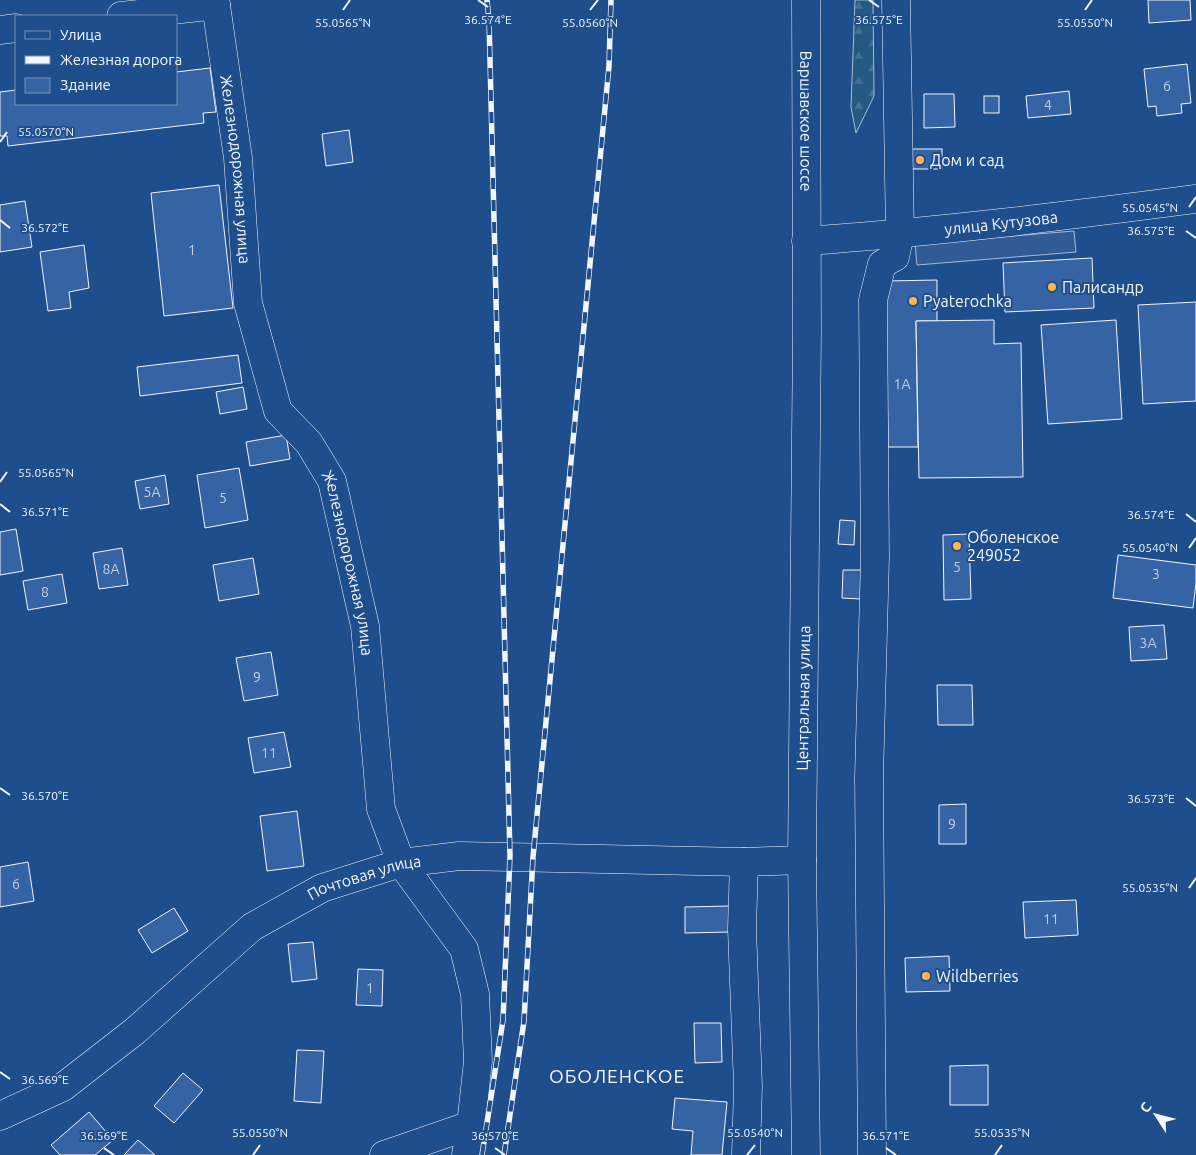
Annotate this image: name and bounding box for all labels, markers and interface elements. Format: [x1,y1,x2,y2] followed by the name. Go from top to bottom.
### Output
[464,13,512,26] text: 36.574°E
[855,13,903,26] text: 36.575°E
[15,15,178,105] legend
[315,16,371,29] text: 55.0565°N
[562,16,618,29] text: 55.0560°N
[1057,16,1113,29] text: 55.0550°N
[60,26,102,43] text: Улица
[797,50,816,192] street label: Варшавское шоссе
[60,51,182,68] text: Железная дорога
[217,74,254,264] street label: Железнодорожная улица
[60,76,111,93] text: Здание
[1163,78,1171,94] house number: 6
[1044,97,1052,113] house number: 4
[18,125,74,138] text: 55.0570°N
[930,151,1004,169] place label: Дом и сад
[914,154,926,166] marker: Дом и сад
[1122,201,1178,214] text: 55.0545°N
[944,207,1059,238] street label: улица Кутузова
[21,221,69,234] text: 36.572°E
[1127,224,1175,237] text: 36.575°E
[188,242,196,258] house number: 1
[1062,278,1144,296] place label: Палисандр
[1046,281,1058,293] marker: Палисандр
[923,292,1012,310] place label: Pyaterochka
[907,295,919,307] marker: Pyaterochka
[894,376,911,392] house number: 1А
[18,466,74,479] text: 55.0565°N
[318,467,377,657] street label: Железнодорожная улица
[144,484,161,500] house number: 5А
[219,490,227,506] house number: 5
[21,505,69,518] text: 36.571°E
[1127,508,1175,521] text: 36.574°E
[967,528,1059,564] place label: Оболенское 249052
[951,540,963,552] marker: Оболенское 249052
[1122,541,1178,554] text: 55.0540°N
[953,559,961,575] house number: 5
[103,561,120,577] house number: 8А
[1152,566,1160,582] house number: 3
[41,584,49,600] house number: 8
[793,625,813,771] street label: Центральная улица
[1140,635,1157,651] house number: 3А
[253,669,261,685] house number: 9
[261,745,277,761] house number: 11
[21,789,69,802] text: 36.570°E
[1127,792,1175,805] text: 36.573°E
[948,816,956,832] house number: 9
[304,852,422,903] street label: Почтовая улица
[12,876,20,892] house number: 6
[1122,881,1178,894] text: 55.0535°N
[1043,911,1059,927] house number: 11
[936,967,1019,985] place label: Wildberries
[920,970,932,982] marker: Wildberries
[366,980,374,996] house number: 1
[549,1065,685,1087] district label: ОБОЛЕНСКОЕ
[21,1073,69,1086] text: 36.569°E
[1131,1090,1181,1140] north arrow
[1136,1099,1155,1116] text: С
[232,1126,288,1139] text: 55.0550°N
[727,1126,783,1139] text: 55.0540°N
[974,1126,1030,1139] text: 55.0535°N
[80,1129,128,1142] text: 36.569°E
[471,1129,519,1142] text: 36.570°E
[862,1129,910,1142] text: 36.571°E

